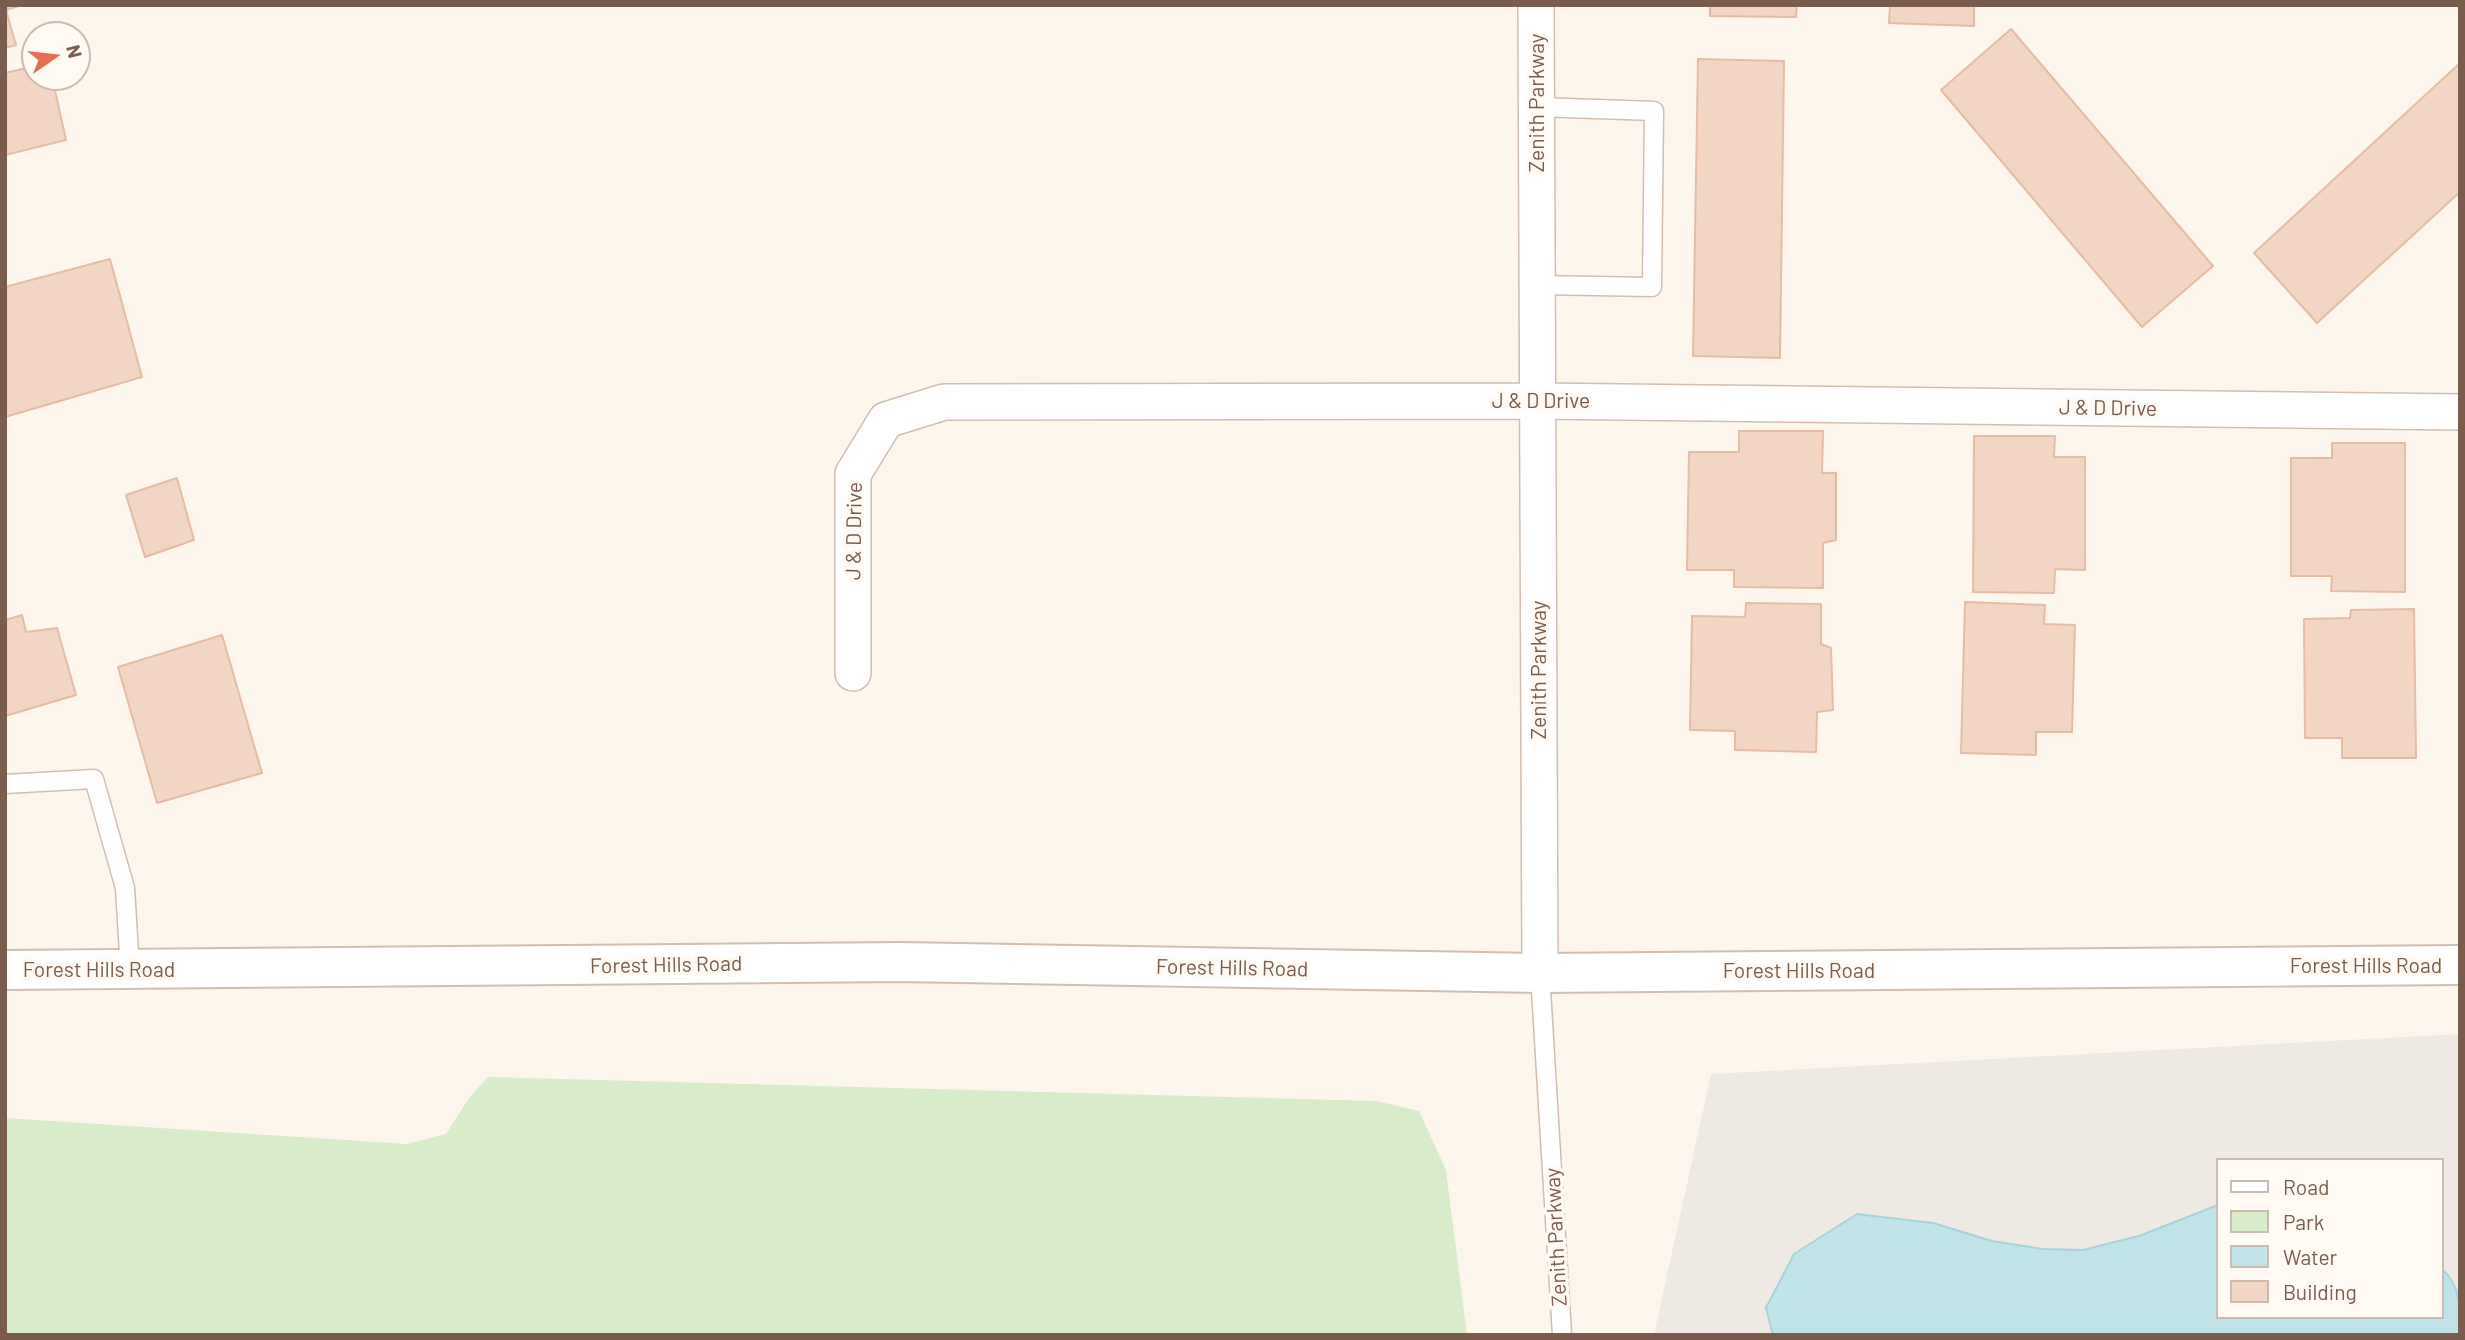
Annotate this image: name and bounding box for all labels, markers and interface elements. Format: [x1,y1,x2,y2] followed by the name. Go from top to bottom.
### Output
[21,21,91,91] north arrow
[1524,33,1550,173] street label: Zenith Parkway
[62,42,88,60] text: N
[1492,388,1590,414] street label: J & D Drive
[2059,395,2157,421] street label: J & D Drive
[841,482,867,580] street label: J & D Drive
[1526,600,1552,740] street label: Zenith Parkway
[590,951,742,979] street label: Forest Hills Road
[2290,953,2442,979] street label: Forest Hills Road
[1156,954,1308,982] street label: Forest Hills Road
[23,957,175,983] street label: Forest Hills Road
[1723,958,1875,984] street label: Forest Hills Road
[2216,1158,2444,1319] legend
[1540,1167,1572,1307] street label: Zenith Parkway
[2283,1174,2329,1199] text: Road
[2283,1209,2324,1234] text: Park
[2283,1244,2337,1269] text: Water
[2283,1279,2357,1304] text: Building

